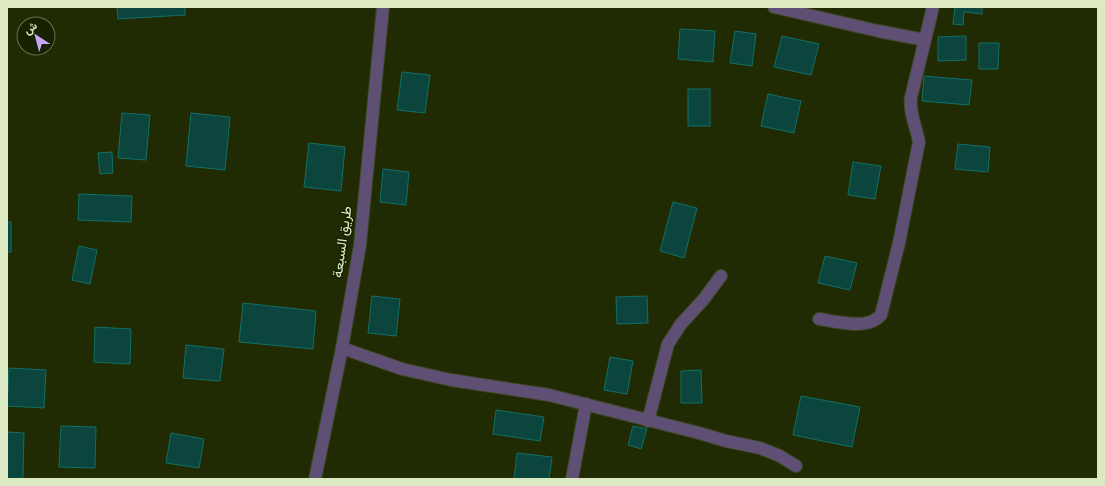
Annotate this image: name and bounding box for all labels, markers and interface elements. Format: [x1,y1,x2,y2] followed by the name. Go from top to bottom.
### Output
[16,16,56,56] north arrow
[21,19,40,38] text: ش
[330,205,356,279] street label: طريق السبعة

